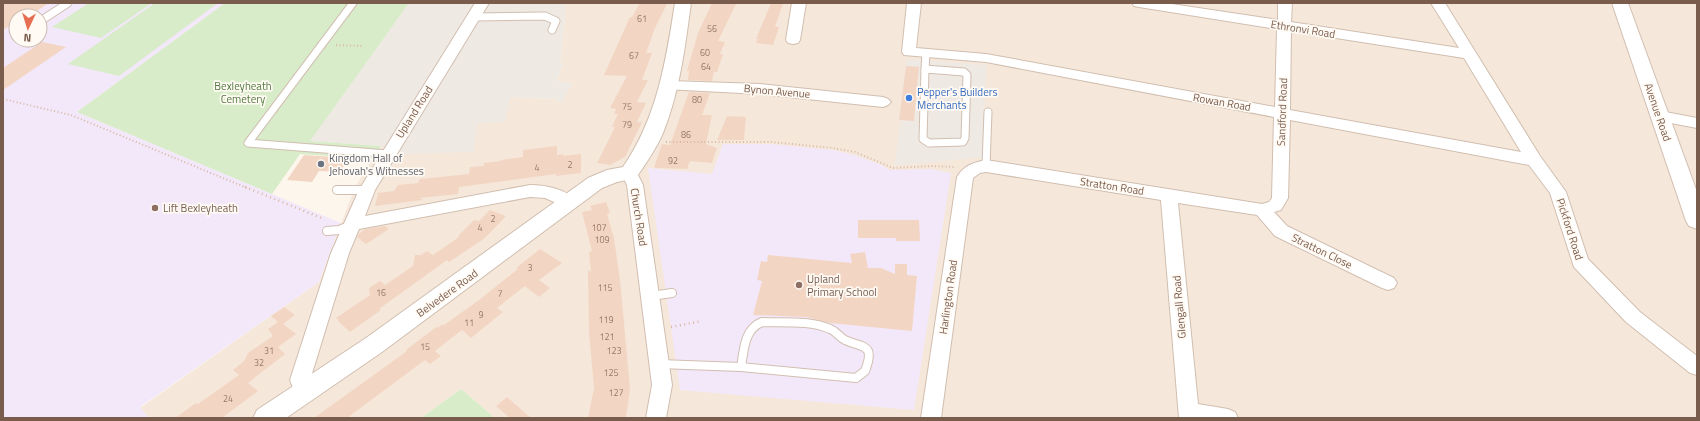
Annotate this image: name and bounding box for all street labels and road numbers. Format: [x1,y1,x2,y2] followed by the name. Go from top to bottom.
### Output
[1270,16,1337,42] street label: Ethronvi Road
[1273,77,1291,146] street label: Sandford Road
[743,80,811,102] street label: Bynon Avenue
[1641,81,1675,143] street label: Avenue Road
[392,83,436,141] street label: Upland Road
[1192,89,1252,115] street label: Rowan Road
[1079,173,1145,199] street label: Stratton Road
[627,187,651,247] street label: Church Road
[1552,196,1588,262] street label: Pickford Road
[1289,229,1356,273] street label: Stratton Close
[935,259,961,335] street label: Harlington Road
[413,265,481,321] street label: Belvedere Road
[1168,275,1190,339] street label: Glengall Road

